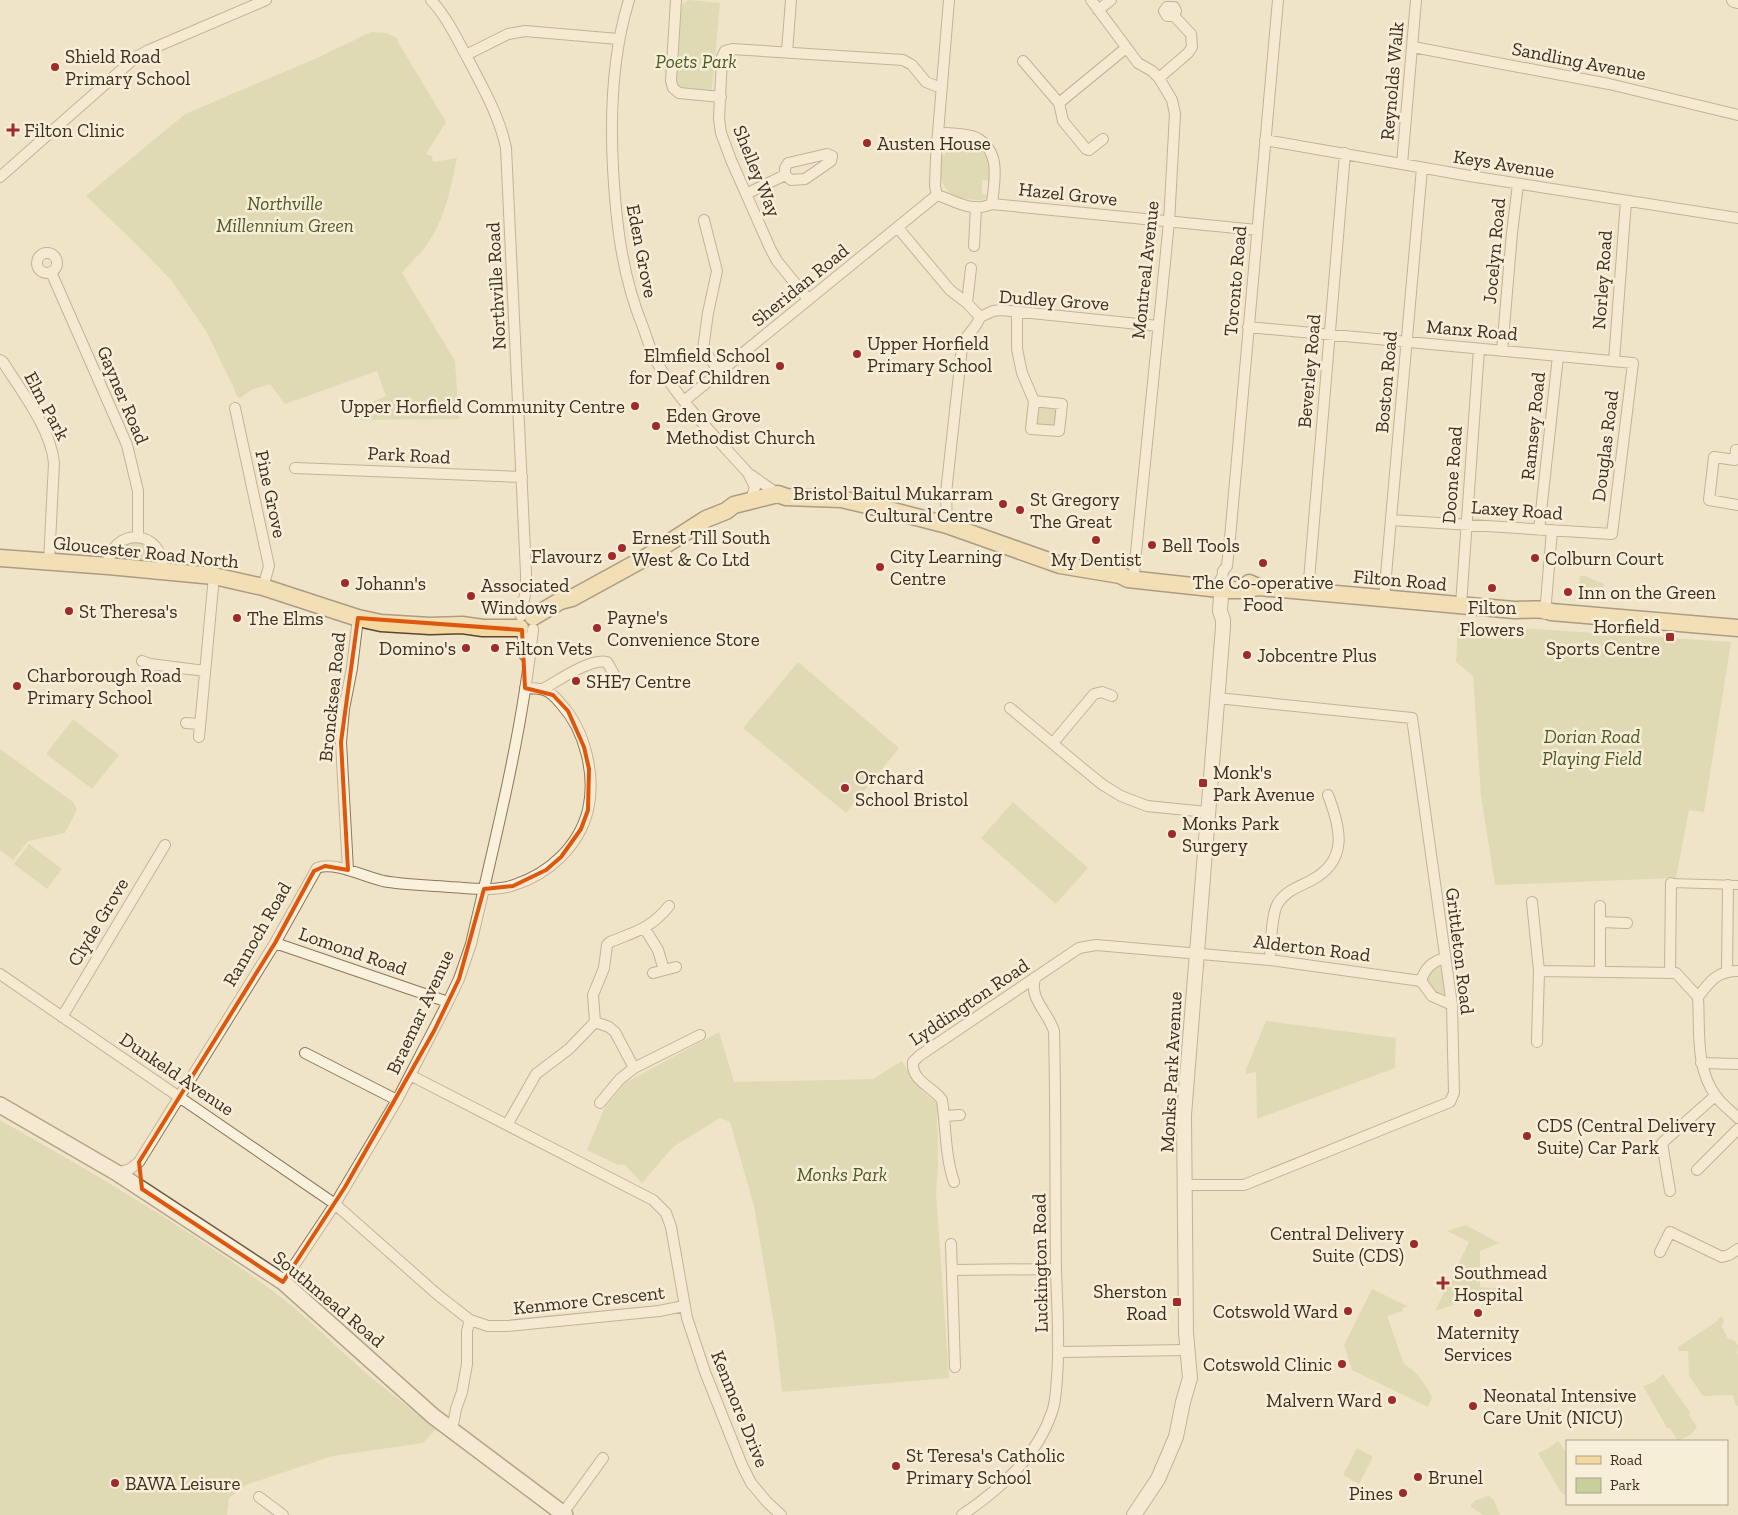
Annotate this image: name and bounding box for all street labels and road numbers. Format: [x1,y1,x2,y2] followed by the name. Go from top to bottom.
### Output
[1375,21,1409,141] street label: Reynolds Walk
[1510,37,1648,85] street label: Sandling Avenue
[728,122,786,220] street label: Shelley Way
[1452,145,1556,183] street label: Keys Avenue
[1017,177,1119,211] street label: Hazel Grove
[1478,197,1510,305] street label: Jocelyn Road
[1126,200,1164,340] street label: Montreal Avenue
[622,202,662,300] street label: Eden Grove
[481,221,511,350] street label: Northville Road
[1219,224,1251,337] street label: Toronto Road
[1587,229,1617,330] street label: Norley Road
[747,238,854,331] street label: Sheridan Road
[998,285,1110,315] street label: Dudley Grove
[1293,313,1325,429] street label: Beverley Road
[1425,315,1519,345] street label: Manx Road
[1370,329,1402,434] street label: Boston Road
[92,343,154,448] street label: Gayner Road
[19,368,75,444] street label: Elm Park
[1516,370,1550,481] street label: Ramsey Road
[1587,388,1623,503] street label: Douglas Road
[1437,425,1467,525] street label: Doone Road
[367,441,452,469] street label: Park Road
[250,448,292,540] street label: Pine Grove
[1470,495,1564,525] street label: Laxey Road
[52,531,240,573] street label: Gloucester Road North
[1352,564,1448,596] street label: Filton Road
[314,630,350,763] street label: Broncksea Road
[63,874,133,970] street label: Clyde Grove
[218,877,296,990] street label: Rannoch Road
[1441,886,1479,1016] street label: Grittleton Road
[296,922,411,980] street label: Lomond Road
[1252,929,1372,967] street label: Alderton Road
[381,946,459,1078] street label: Braemar Avenue
[905,953,1034,1051] street label: Lyddington Road
[1155,991,1187,1153] street label: Monks Park Avenue
[115,1027,239,1121] street label: Dunkeld Avenue
[1027,1193,1053,1333] street label: Luckington Road
[269,1246,390,1353] street label: Southmead Road
[512,1281,666,1319] street label: Kenmore Crescent
[706,1347,774,1471] street label: Kenmore Drive

